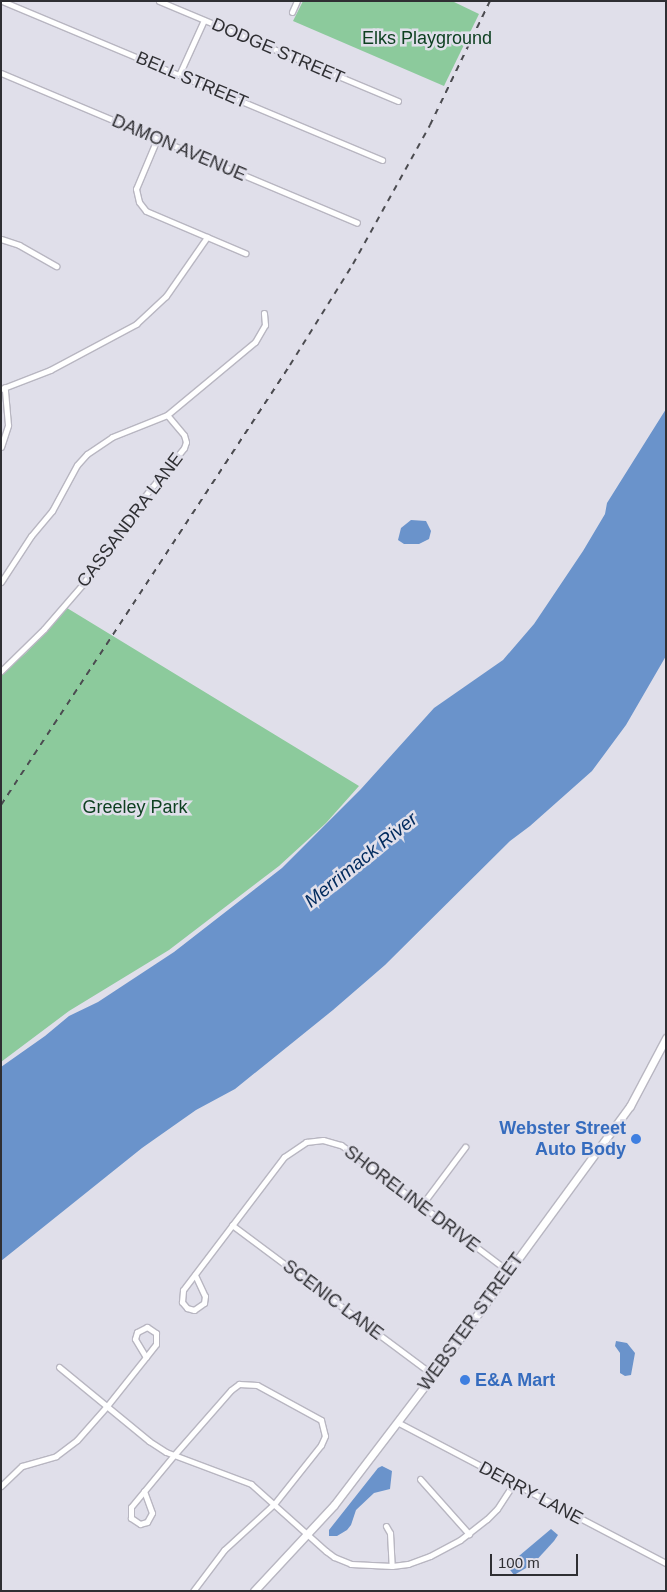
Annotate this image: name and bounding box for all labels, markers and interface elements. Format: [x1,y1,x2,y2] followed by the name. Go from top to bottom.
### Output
[208,13,348,89] street label: DODGE STREET
[362,27,492,49] park label: Elks Playground
[133,47,251,113] street label: BELL STREET
[108,110,250,186] street label: DAMON AVENUE
[72,448,188,592] street label: CASSANDRA LANE
[82,796,188,818] park label: Greeley Park
[300,808,422,912] water label: Merrimack River
[499,1118,626,1160] place label: Webster Street Auto Body
[630,1133,642,1145] marker: Webster Street Auto Body
[340,1141,484,1257] street label: SHORELINE DRIVE
[414,1249,528,1395] street label: WEBSTER STREET
[279,1255,387,1345] street label: SCENIC LANE
[475,1369,556,1391] place label: E&A Mart
[459,1374,471,1386] marker: E&A Mart
[475,1457,587,1529] street label: DERRY LANE
[492,1544,580,1576] scale bar
[498,1554,540,1571] text: 100 m

